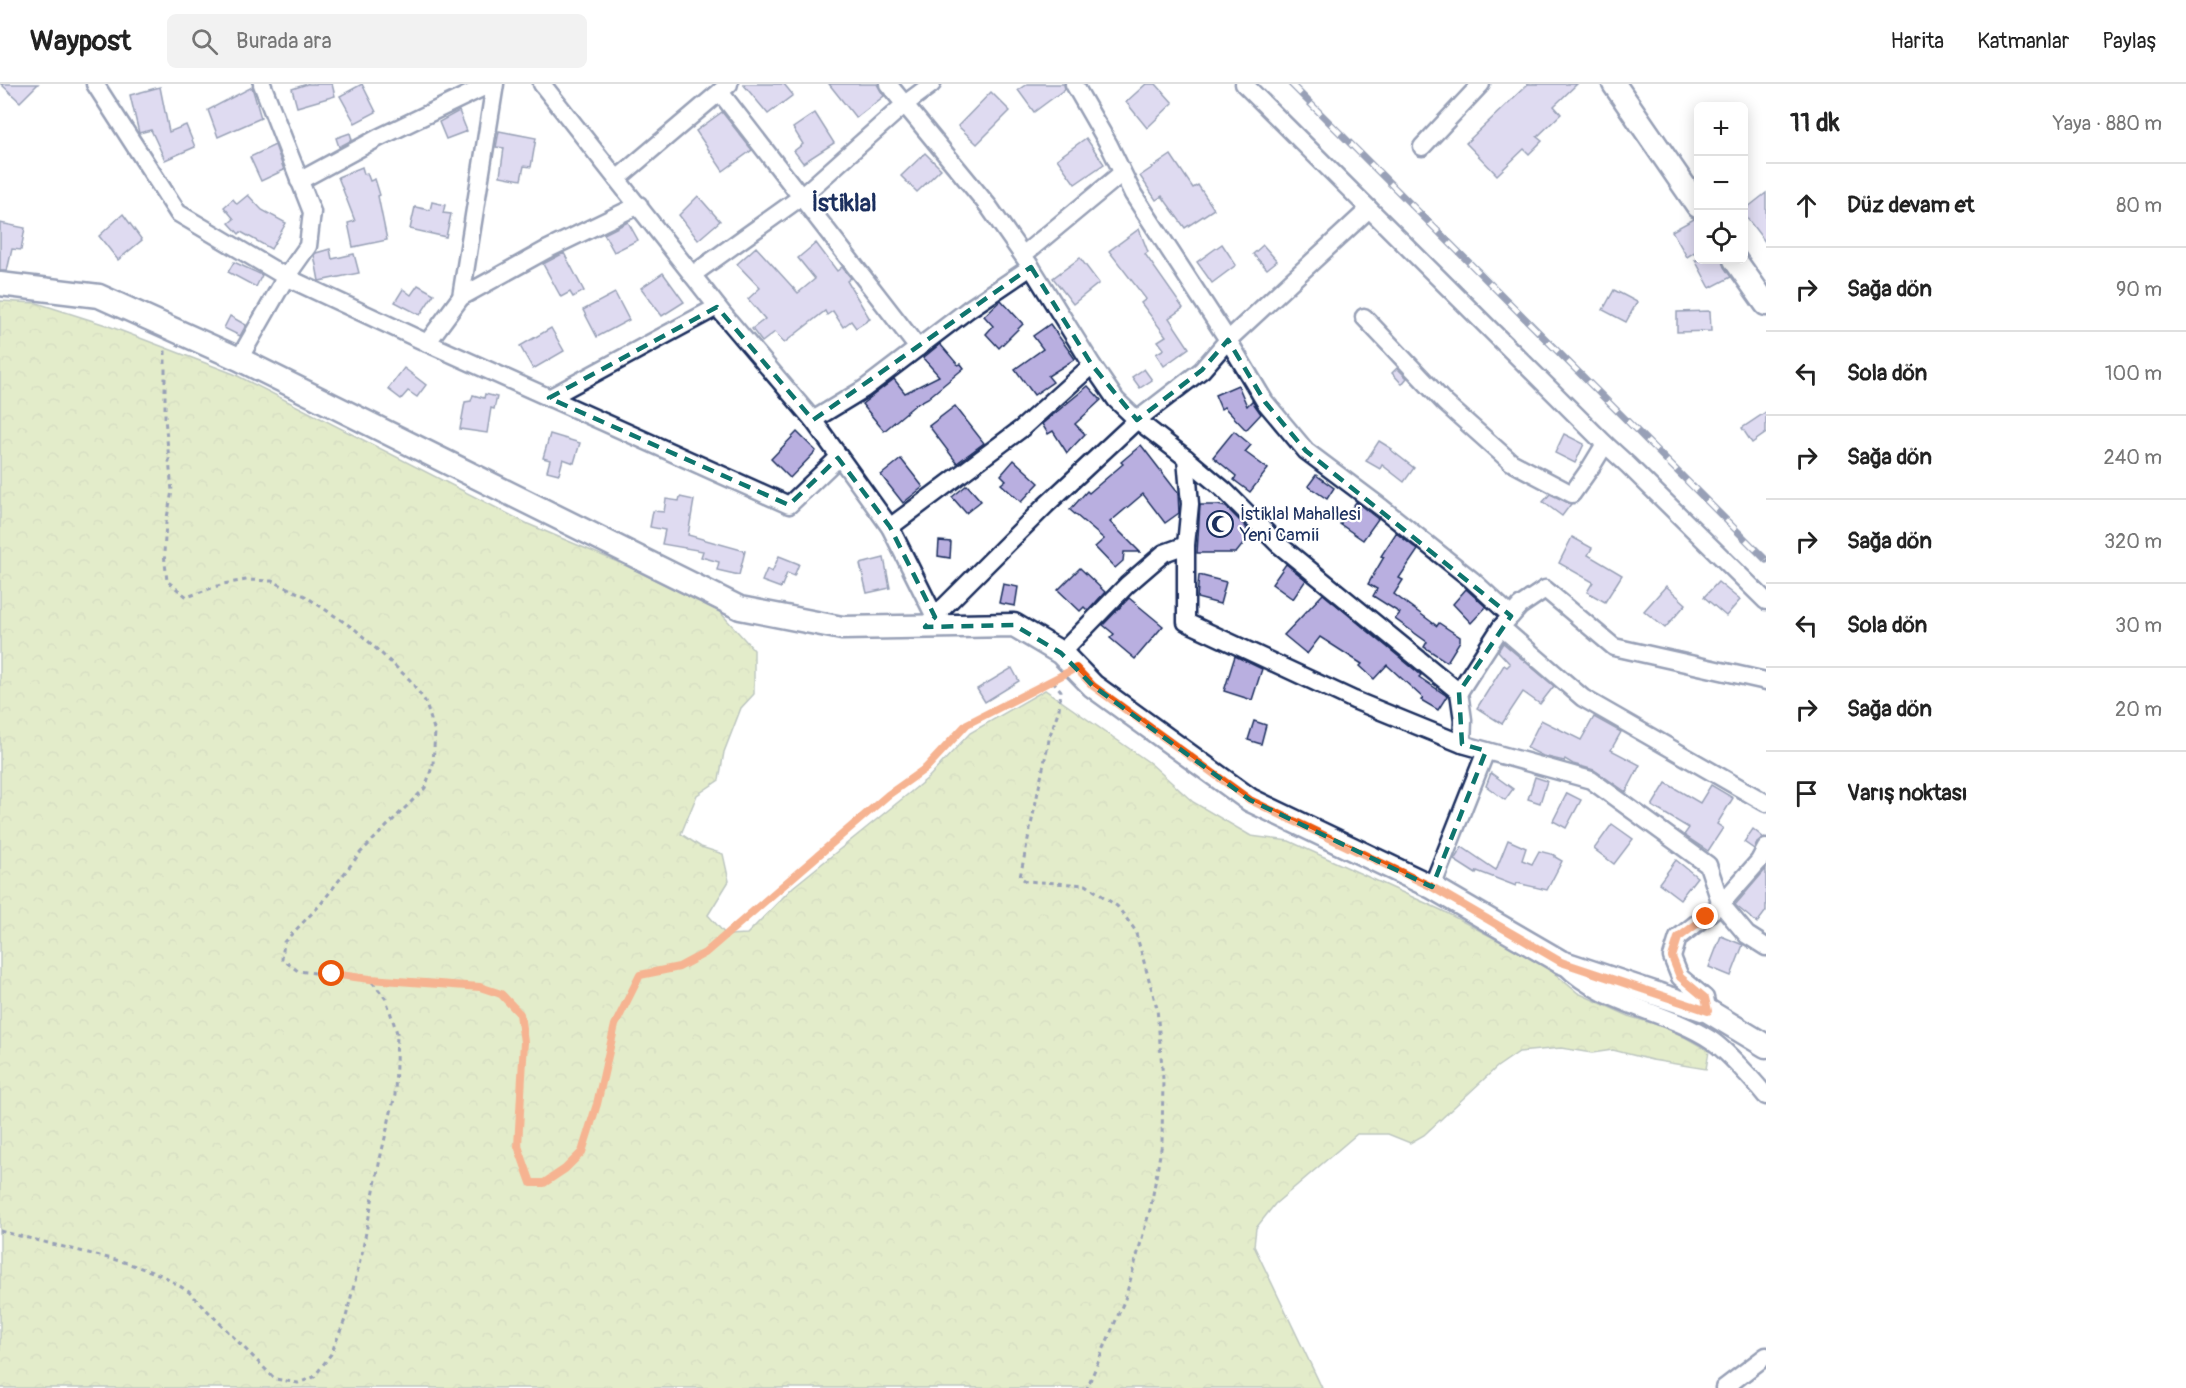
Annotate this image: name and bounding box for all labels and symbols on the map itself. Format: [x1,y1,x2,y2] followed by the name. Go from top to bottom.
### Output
[811,189,877,218] district label: İstiklal
[1239,503,1361,547] place label: İstiklal Mahallesi Yeni Camii
[1205,509,1235,539] mosque icon: İstiklal Mahallesi Yeni Camii
[1692,903,1718,929] route end
[318,960,344,986] route start

